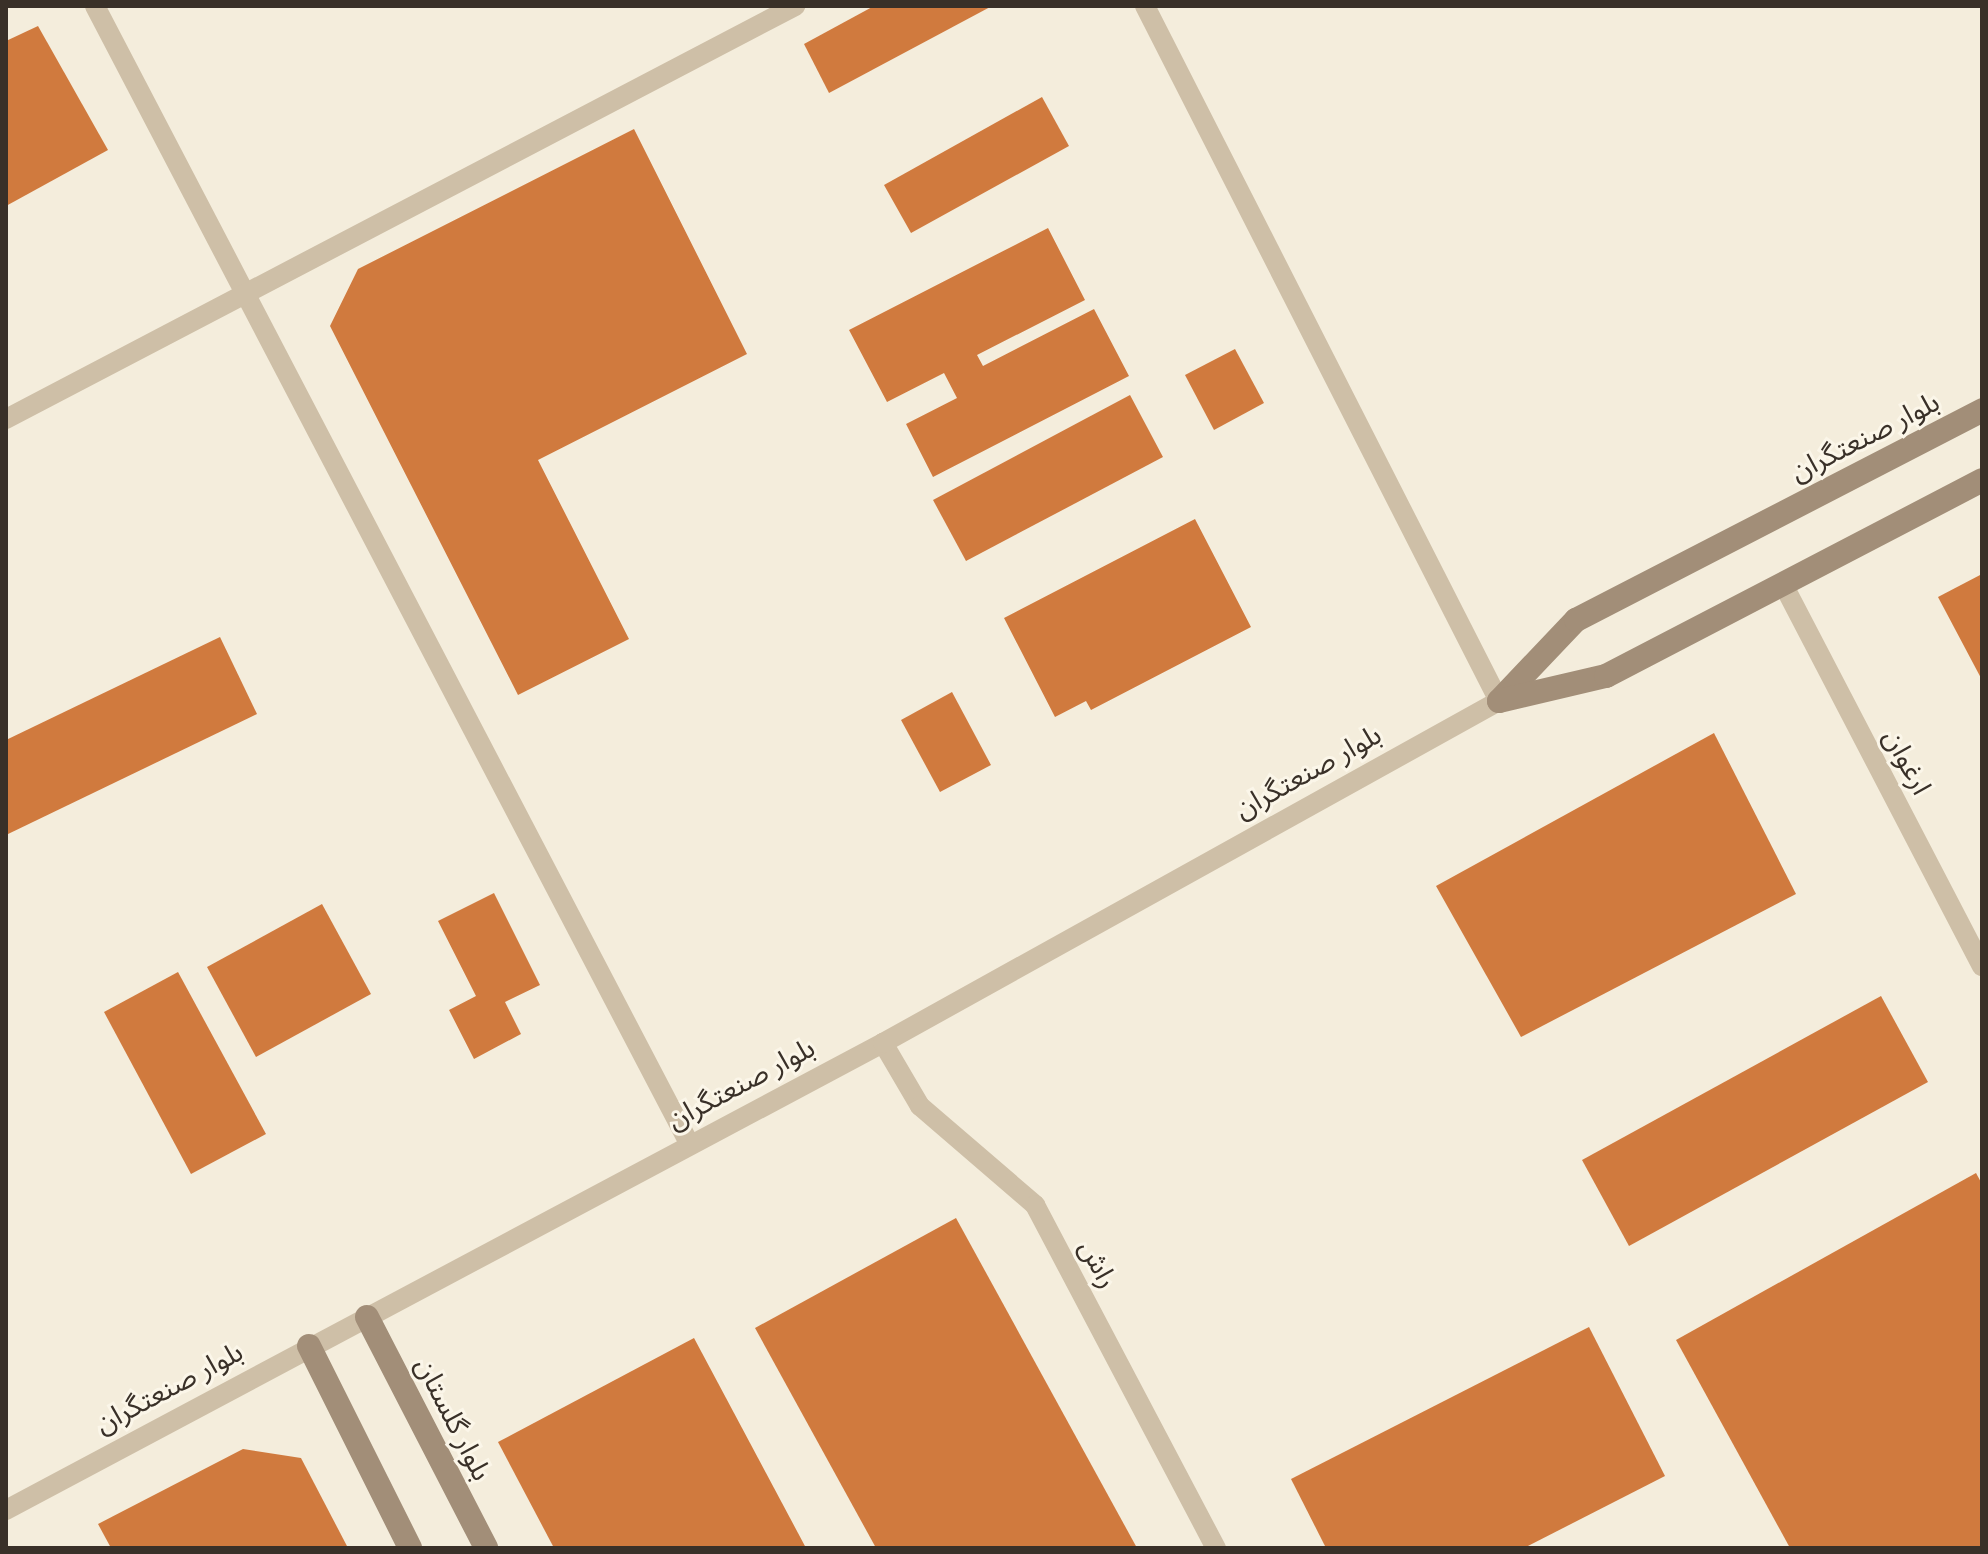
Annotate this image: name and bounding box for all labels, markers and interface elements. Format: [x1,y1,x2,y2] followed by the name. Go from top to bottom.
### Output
[1785,385,1945,489] street label: بلوار صنعتگران
[1229,718,1387,826] street label: بلوار صنعتگران
[1876,723,1938,801] street label: ارغوان
[661,1031,821,1137] street label: بلوار صنعتگران
[1071,1234,1125,1294] street label: راش
[89,1335,249,1441] street label: بلوار صنعتگران
[408,1352,498,1486] street label: بلوار گلستان

